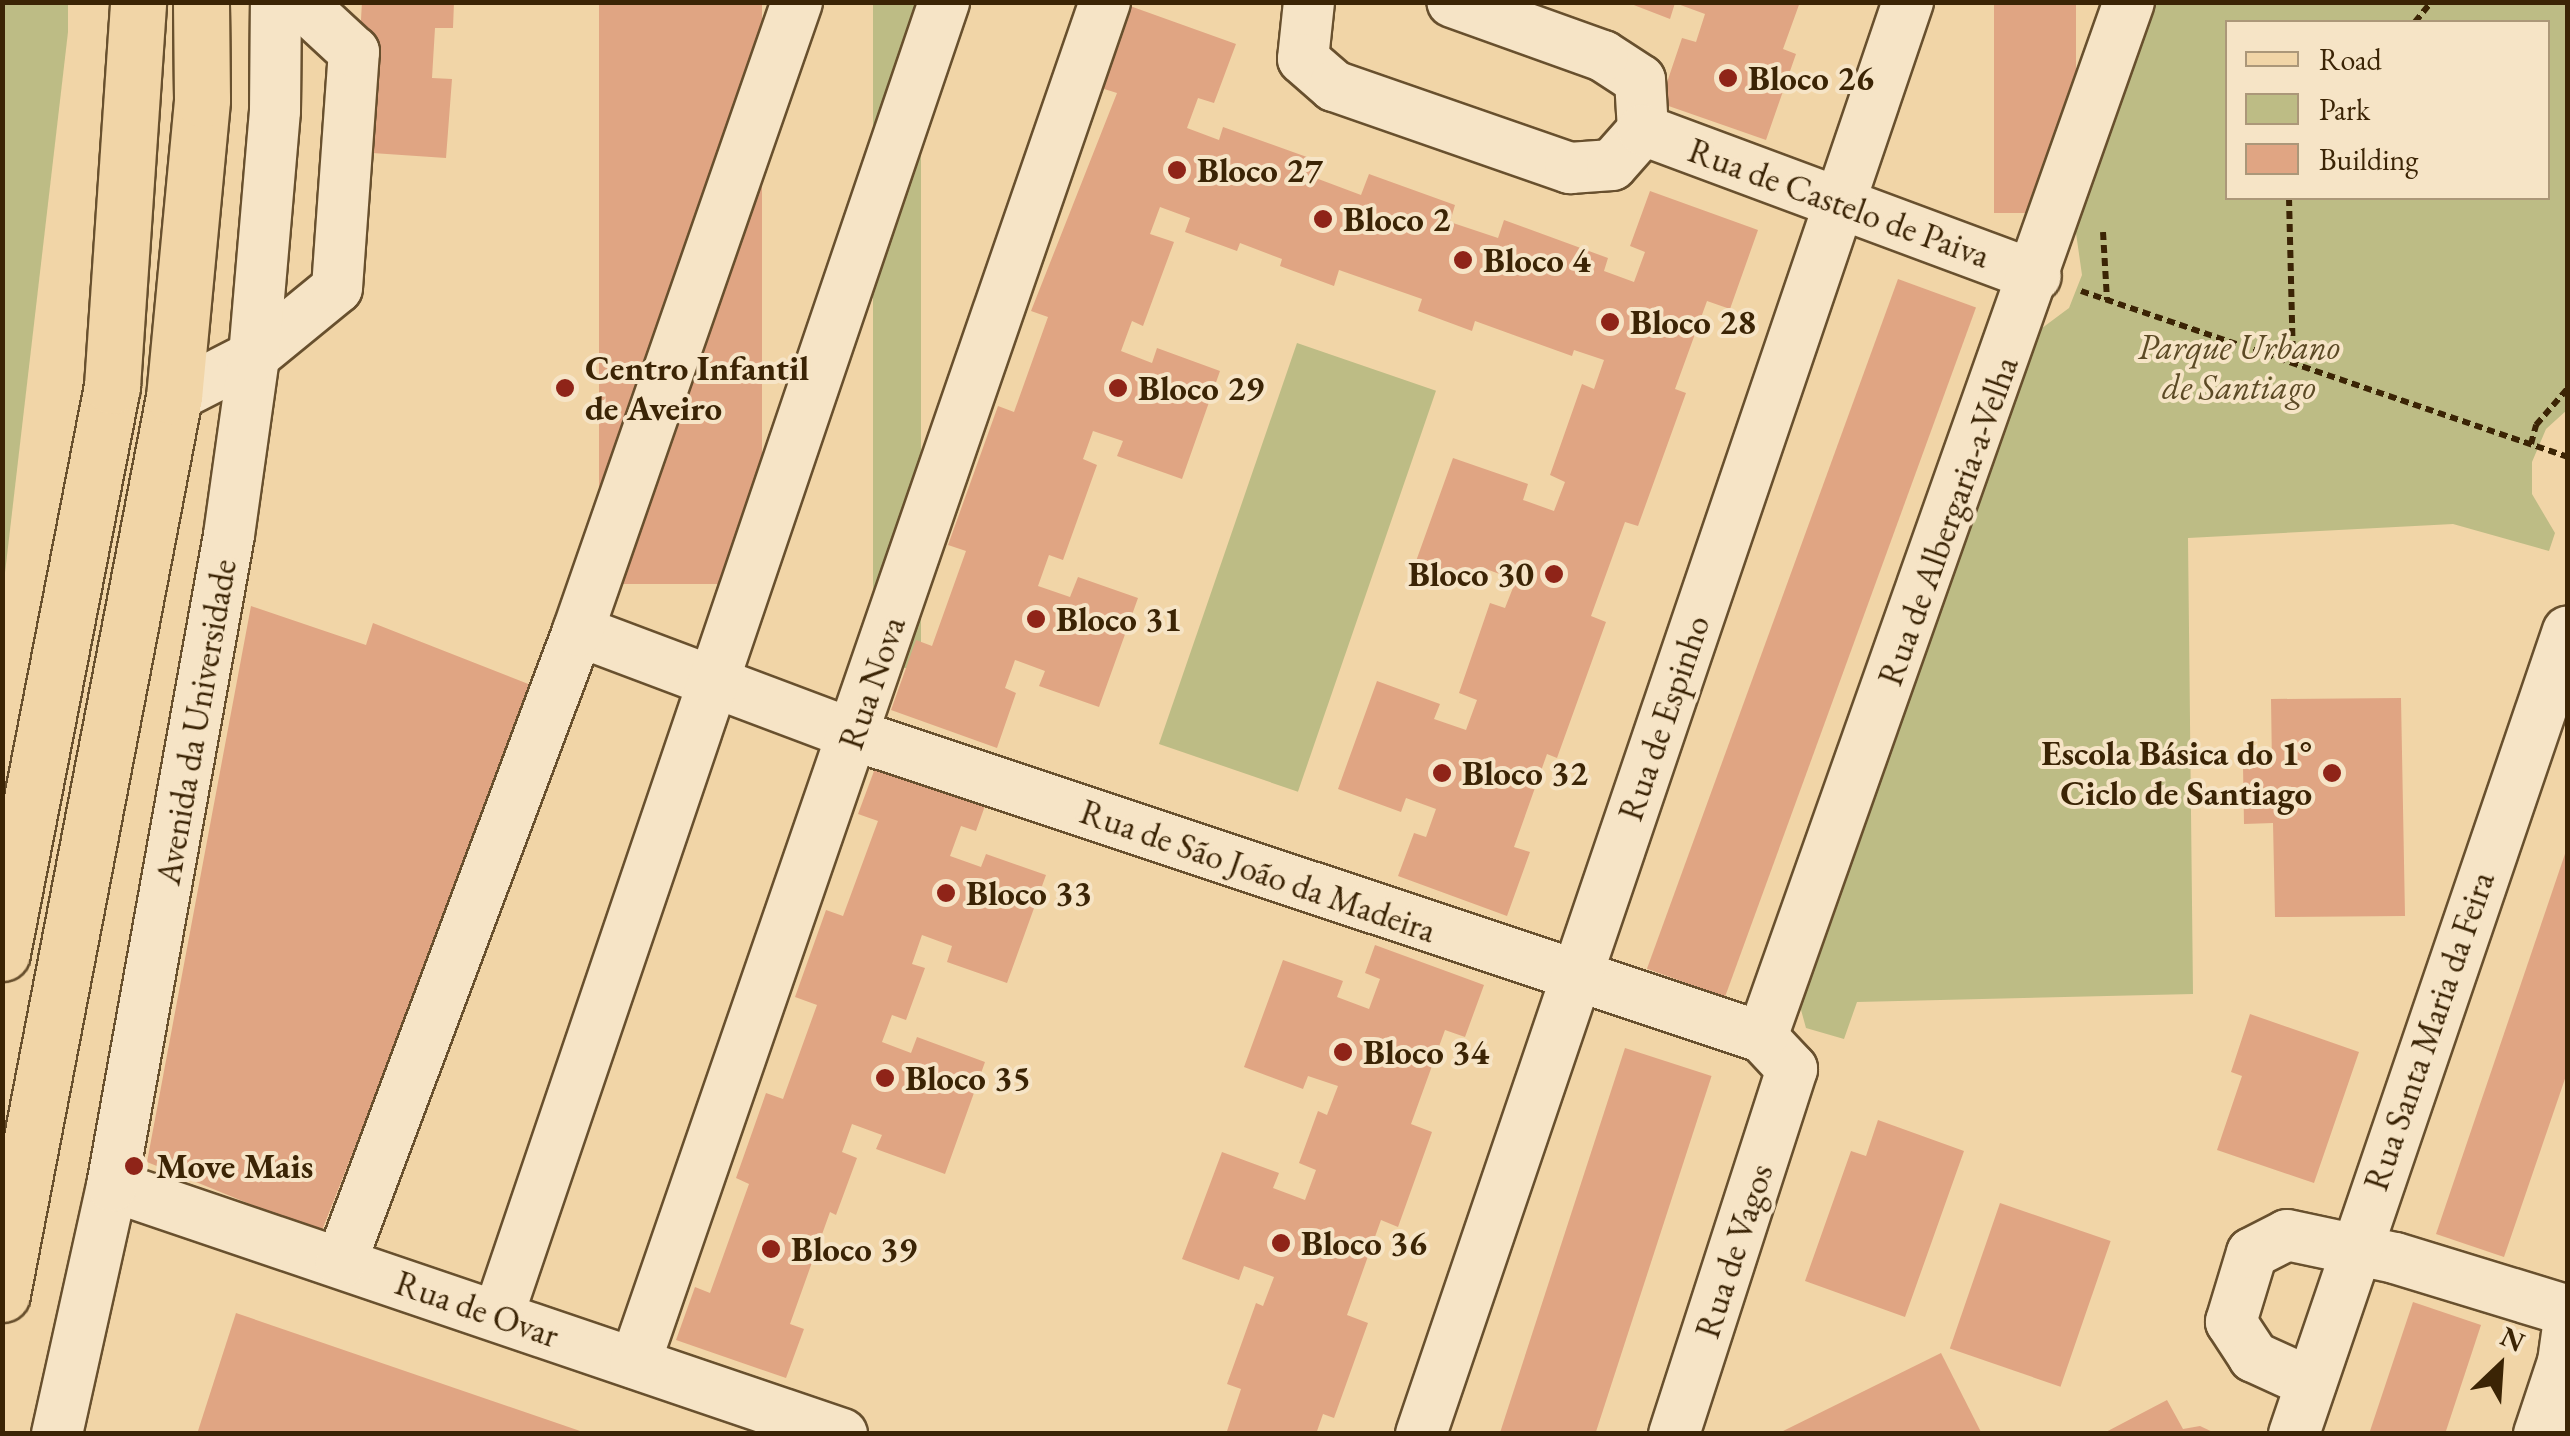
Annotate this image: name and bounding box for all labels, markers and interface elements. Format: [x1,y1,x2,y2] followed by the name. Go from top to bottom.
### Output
[2225,20,2550,200] legend
[2319,40,2382,79] text: Road
[1748,57,1874,99] place label: Bloco 26
[1717,67,1739,89] marker: Bloco 26
[2319,90,2370,129] text: Park
[1683,129,1995,277] street label: Rua de Castelo de Paiva
[2319,140,2418,179] text: Building
[1197,149,1323,191] place label: Bloco 27
[1166,159,1188,181] marker: Bloco 27
[1343,198,1451,240] place label: Bloco 2
[1312,208,1334,230] marker: Bloco 2
[1483,239,1591,281] place label: Bloco 4
[1452,249,1474,271] marker: Bloco 4
[1630,301,1756,343] place label: Bloco 28
[1599,311,1621,333] marker: Bloco 28
[2138,326,2340,408] park label: Parque Urbano de Santiago
[585,347,809,429] place label: Centro Infantil de Aveiro
[1869,351,2027,691] street label: Rua de Albergaria-a-Velha
[1138,367,1264,409] place label: Bloco 29
[554,377,576,399] marker: Centro Infantil de Aveiro
[1107,377,1129,399] marker: Bloco 29
[1408,553,1534,595] place label: Bloco 30
[147,556,245,888] street label: Avenida da Universidade
[1543,563,1565,585] marker: Bloco 30
[1056,598,1182,640] place label: Bloco 31
[1025,608,1047,630] marker: Bloco 31
[1609,610,1719,826] street label: Rua de Espinho
[830,611,914,755] street label: Rua Nova
[2041,732,2312,814] place label: Escola Básica do 1° Ciclo de Santiago
[1462,752,1588,794] place label: Bloco 32
[1431,762,1453,784] marker: Bloco 32
[2321,762,2343,784] marker: Escola Básica do 1° Ciclo de Santiago
[1075,790,1441,952] street label: Rua de São João da Madeira
[2355,866,2503,1196] street label: Rua Santa Maria da Feira
[966,872,1092,914] place label: Bloco 33
[935,882,957,904] marker: Bloco 33
[1363,1031,1489,1073] place label: Bloco 34
[1332,1041,1354,1063] marker: Bloco 34
[905,1057,1031,1099] place label: Bloco 35
[874,1067,896,1089] marker: Bloco 35
[156,1145,313,1187] place label: Move Mais
[121,1153,147,1179] marker: Move Mais
[1686,1159,1782,1343] street label: Rua de Vagos
[1301,1222,1427,1264] place label: Bloco 36
[791,1228,917,1270] place label: Bloco 39
[1270,1232,1292,1254] marker: Bloco 36
[760,1238,782,1260] marker: Bloco 39
[390,1261,564,1357] street label: Rua de Ovar
[2450,1316,2550,1416] north arrow
[2495,1318,2531,1360] text: N

